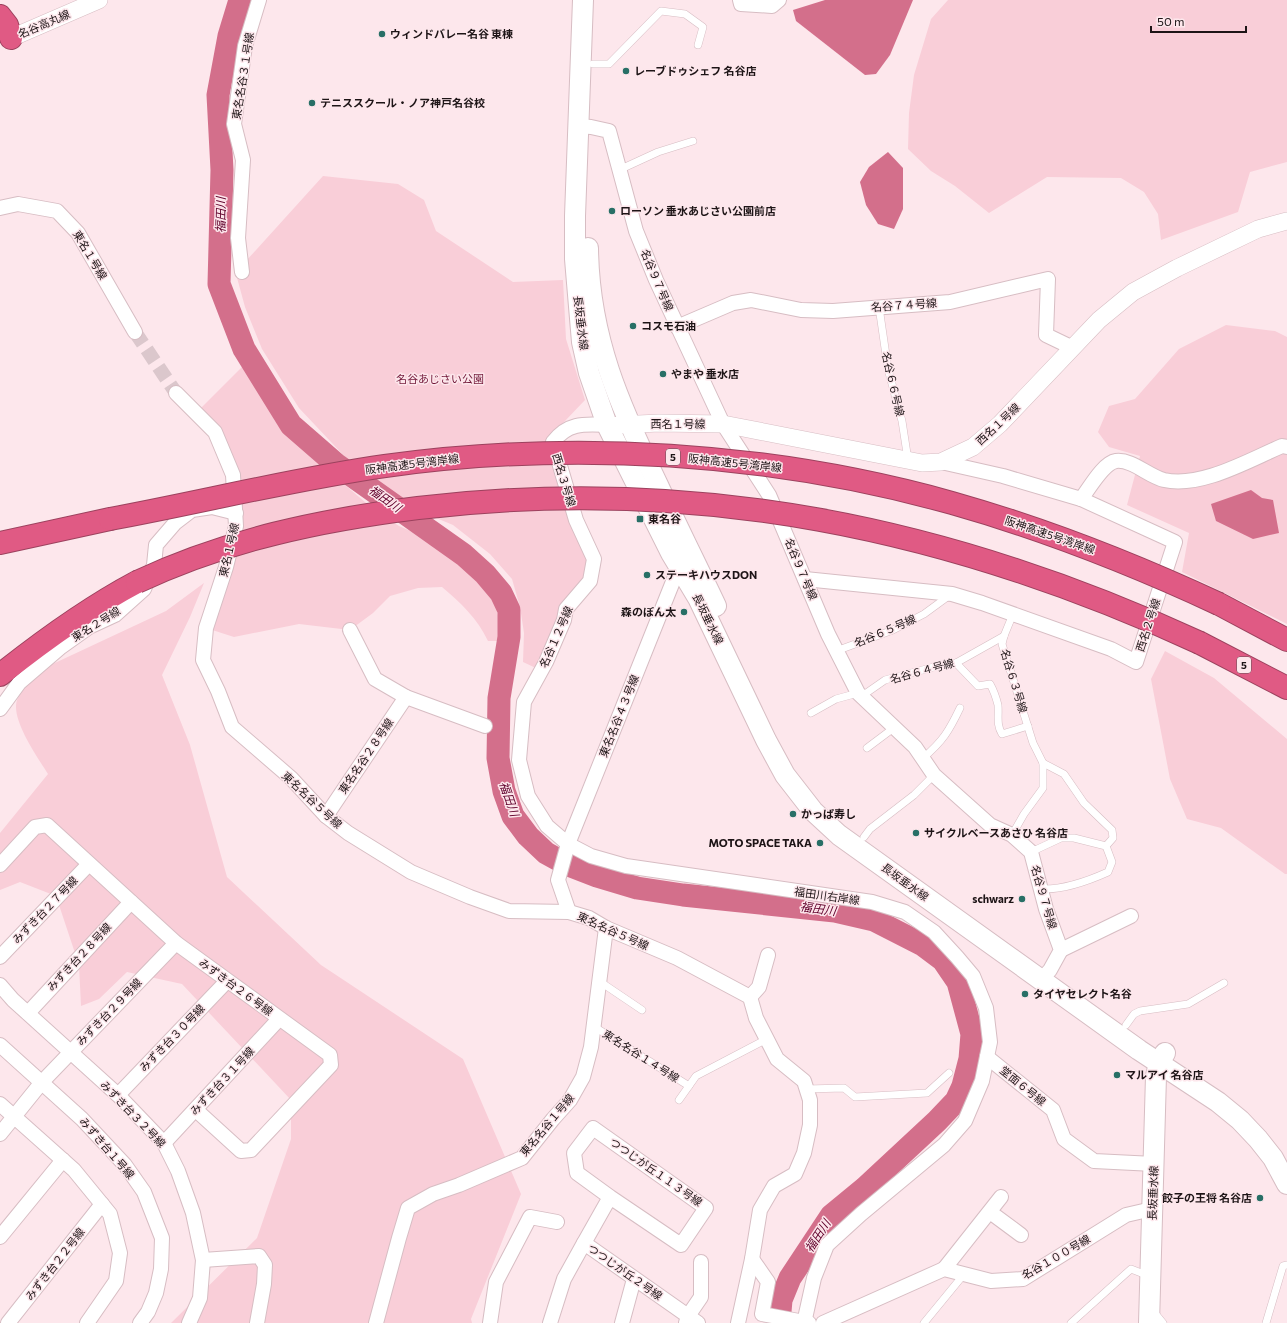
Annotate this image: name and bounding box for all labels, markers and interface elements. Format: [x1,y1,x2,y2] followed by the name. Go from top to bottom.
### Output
[16,7,72,40] street label: 名谷高丸線
[1151,8,1246,34] scale bar
[1157,14,1185,28] text: 50 m
[390,27,513,40] place label: ウィンドバレー名谷 東棟
[377,29,387,39] marker: ウィンドバレー名谷 東棟
[229,31,256,120] street label: 東名名谷３１号線
[634,64,756,77] place label: レーブドゥシェフ 名谷店
[621,66,631,76] marker: レーブドゥシェフ 名谷店
[320,96,485,109] place label: テニススクール・ノア神戸名谷校
[307,98,317,108] marker: テニススクール・ノア神戸名谷校
[213,195,227,233] water label: 福田川
[620,204,776,217] place label: ローソン 垂水あじさい公園前店
[607,206,617,216] marker: ローソン 垂水あじさい公園前店
[71,228,110,282] street label: 東名１号線
[639,247,676,313] street label: 名谷９７号線
[572,295,591,351] street label: 長坂垂水線
[871,296,937,313] street label: 名谷７４号線
[641,319,696,332] place label: コスモ石油
[628,321,638,331] marker: コスモ石油
[880,350,907,418] street label: 名谷６６号線
[671,367,739,380] place label: やまや 垂水店
[658,369,668,379] marker: やまや 垂水店
[396,372,484,385] park label: 名谷あじさい公園
[973,400,1022,447] street label: 西名１号線
[651,417,706,430] street label: 西名１号線
[666,449,680,465] road number: 5
[364,451,460,476] street label: 阪神高速5号湾岸線
[687,451,783,474] street label: 阪神高速5号湾岸線
[550,452,579,508] street label: 西名３号線
[367,482,406,515] water label: 福田川
[648,512,681,525] place label: 東名谷
[1003,513,1097,556] street label: 阪神高速5号湾岸線
[635,514,645,524] marker: 東名谷
[216,522,241,578] street label: 東名１号線
[783,536,820,602] street label: 名谷９７号線
[655,568,757,581] place label: ステーキハウスDON
[642,570,652,580] marker: ステーキハウスDON
[691,591,726,646] street label: 長坂垂水線
[1133,597,1162,653] street label: 西名２号線
[69,603,123,644] street label: 東名２号線
[536,604,575,670] street label: 名谷１２号線
[621,605,676,618] place label: 森のぽん太
[679,607,689,617] marker: 森のぽん太
[852,612,918,649] street label: 名谷６５号線
[999,647,1030,714] street label: 名谷６３号線
[888,656,955,685] street label: 名谷６４号線
[1237,657,1251,673] road number: 5
[596,673,641,759] street label: 東名名谷４３号線
[336,716,396,796] street label: 東名名谷２８号線
[280,769,345,831] street label: 東名名谷５号線
[497,779,523,820] water label: 福田川
[801,807,856,820] place label: かっぱ寿し
[788,809,798,819] marker: かっぱ寿し
[924,826,1068,839] place label: サイクルベースあさひ 名谷店
[911,828,921,838] marker: サイクルベースあさひ 名谷店
[708,836,812,849] place label: MOTO SPACE TAKA
[815,838,825,848] marker: MOTO SPACE TAKA
[879,860,931,903] street label: 長坂垂水線
[1029,863,1060,930] street label: 名谷９７号線
[9,873,80,946] street label: みずき台２７号線
[793,885,861,907] street label: 福田川右岸線
[972,892,1014,905] place label: schwarz
[1017,894,1027,904] marker: schwarz
[799,899,837,919] water label: 福田川
[575,909,651,952] street label: 東名名谷５号線
[44,920,113,993] street label: みずき台２８号線
[197,955,276,1018] street label: みずき台２６号線
[73,975,144,1048] street label: みずき台２９号線
[1033,987,1132,1000] place label: タイヤセレクト名谷
[1020,989,1030,999] marker: タイヤセレクト名谷
[136,1001,207,1074] street label: みずき台３０号線
[601,1027,682,1084] street label: 東名名谷１４号線
[187,1044,256,1117] street label: みずき台３１号線
[998,1063,1049,1108] street label: 堂面６号線
[1125,1068,1204,1081] place label: マルアイ 名谷店
[1112,1070,1122,1080] marker: マルアイ 名谷店
[98,1077,169,1150] street label: みずき台３２号線
[517,1091,576,1158] street label: 東名名谷１号線
[77,1114,138,1181] street label: みずき台１号線
[608,1135,705,1208] street label: つつじが丘１１３号線
[1145,1165,1160,1221] street label: 長坂垂水線
[1162,1191,1252,1204] place label: 餃子の王将 名谷店
[1255,1193,1265,1203] marker: 餃子の王将 名谷店
[801,1215,834,1254] water label: 福田川
[22,1225,87,1302] street label: みずき台２２号線
[1019,1232,1092,1281] street label: 名谷１００号線
[586,1241,665,1302] street label: つつじが丘２号線

